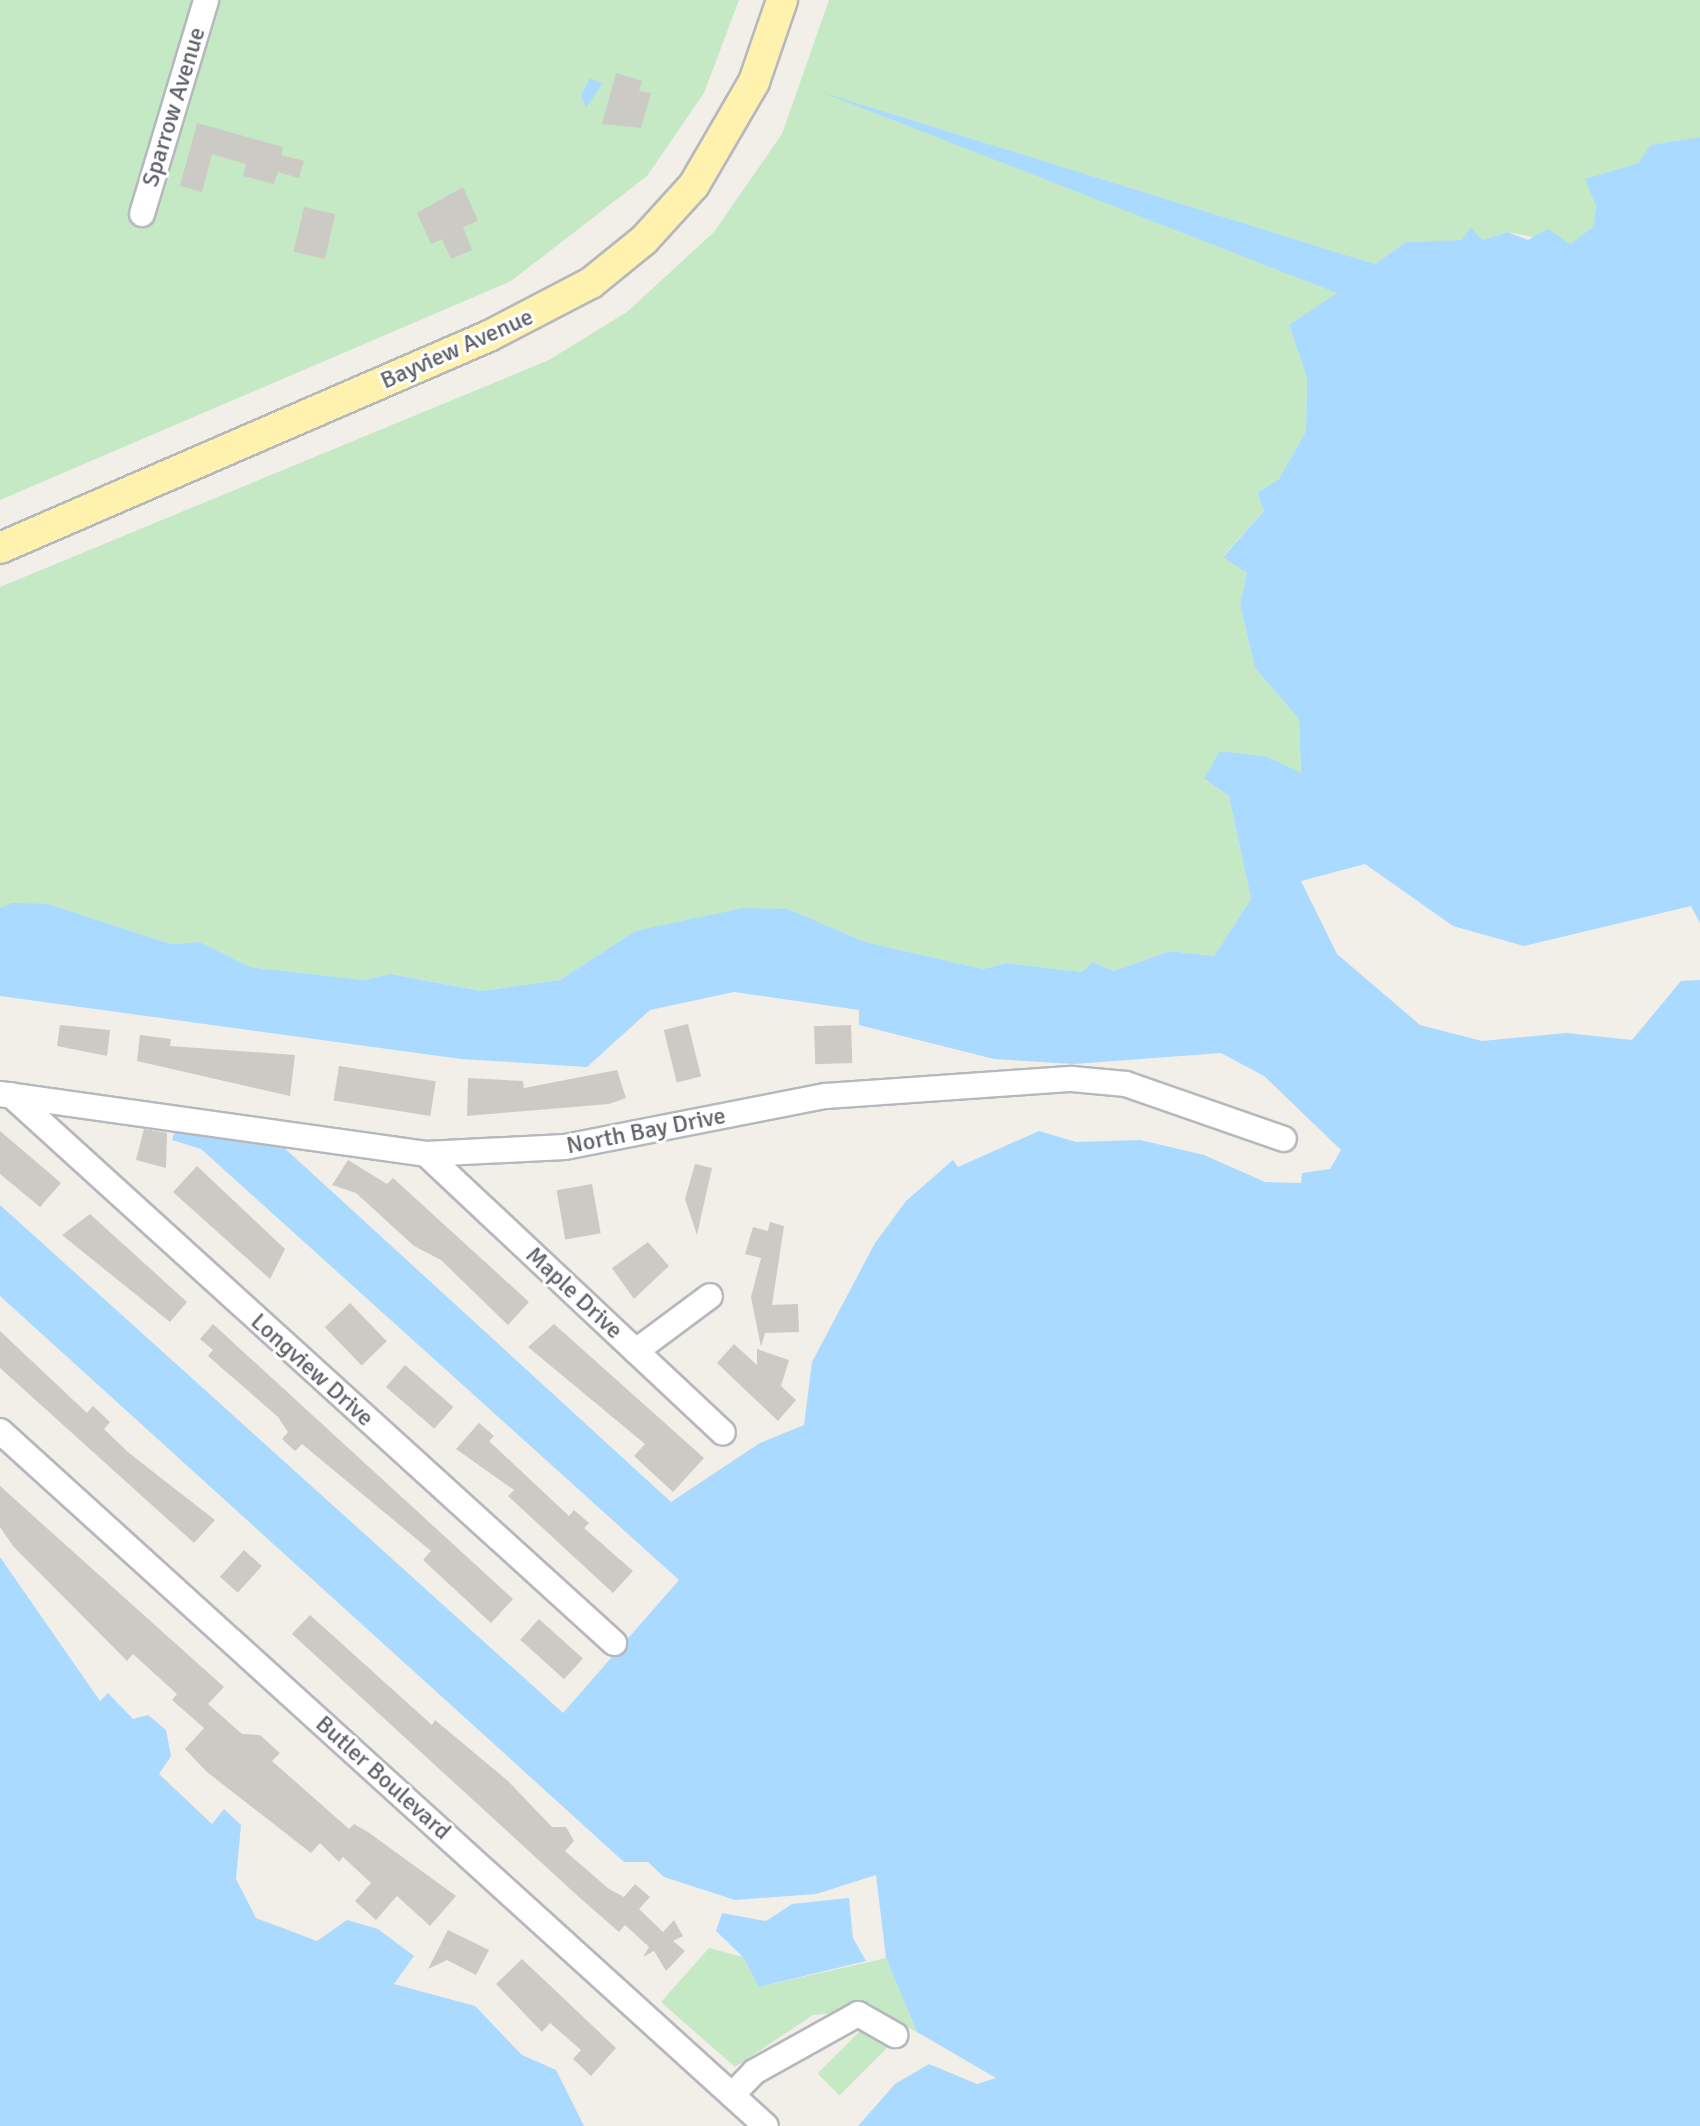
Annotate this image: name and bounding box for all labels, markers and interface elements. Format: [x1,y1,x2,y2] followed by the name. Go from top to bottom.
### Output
[136,24,212,190] street label: Sparrow Avenue
[376,302,538,396] street label: Bayview Avenue
[564,1101,728,1161] street label: North Bay Drive
[520,1241,628,1345] street label: Maple Drive
[245,1307,379,1433] street label: Longview Drive
[309,1710,457,1846] street label: Butler Boulevard

